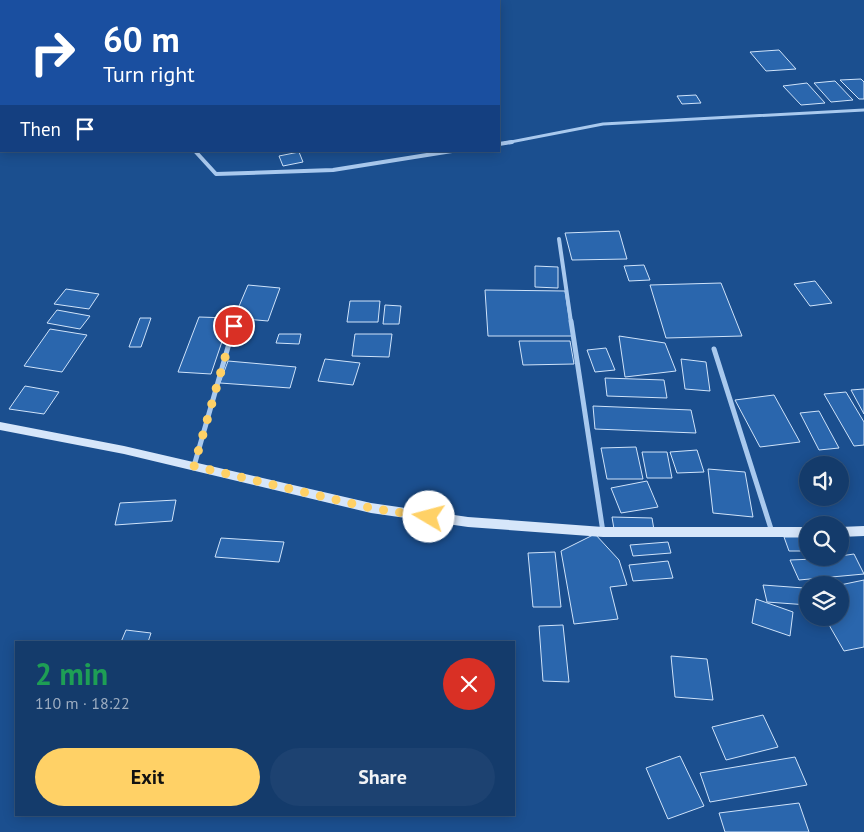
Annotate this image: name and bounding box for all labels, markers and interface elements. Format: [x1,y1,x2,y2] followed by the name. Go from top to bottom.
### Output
[103,16,180,62] text: 60 m
[20,20,85,85] icon: right
[103,60,195,88] text: Turn right
[71,115,99,143] icon: arrive
[20,117,61,141] text: Then
[213,305,255,347] pin
[220,312,248,340] icon: arrive
[799,456,849,626] map controls
[799,456,849,506] button: sound
[402,490,454,542] position arrow
[799,516,849,566] button: search
[799,576,849,626] button: layers
[35,654,108,693] text: 2 min
[443,658,495,710] button: close
[35,693,130,713] text: 110 m · 18:22
[35,748,260,806] button: Exit
[270,748,495,806] button: Share

